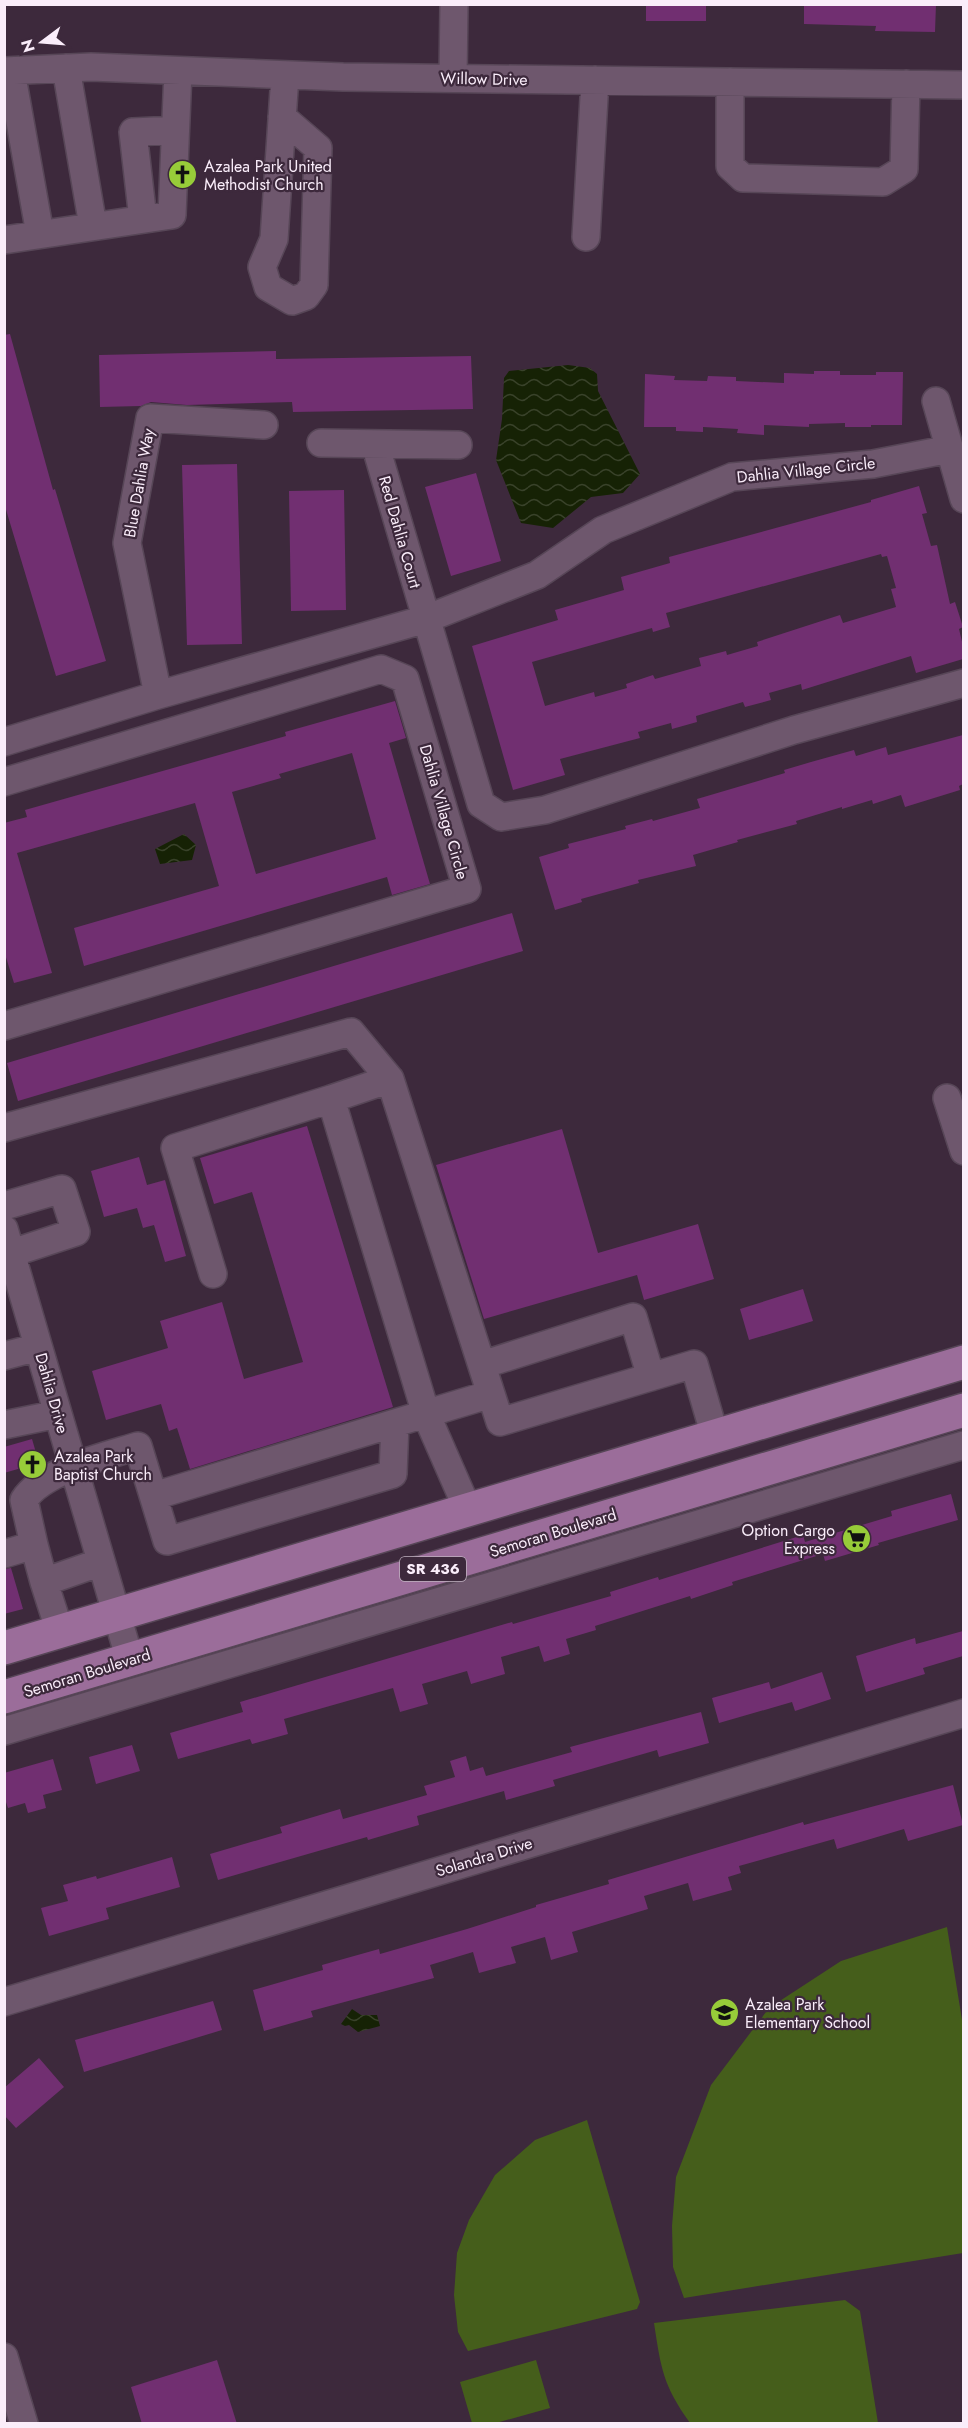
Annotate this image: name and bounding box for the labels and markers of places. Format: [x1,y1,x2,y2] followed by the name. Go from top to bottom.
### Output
[204,155,332,196] place label: Azalea Park United Methodist Church
[167,159,199,191] church icon: Azalea Park United Methodist Church
[54,1445,152,1486] place label: Azalea Park Baptist Church
[17,1449,49,1481] church icon: Azalea Park Baptist Church
[742,1519,835,1560] place label: Option Cargo Express
[840,1523,872,1555] supermarket icon: Option Cargo Express
[745,1993,870,2034] place label: Azalea Park Elementary School
[708,1997,740,2029] school or university icon: Azalea Park Elementary School

